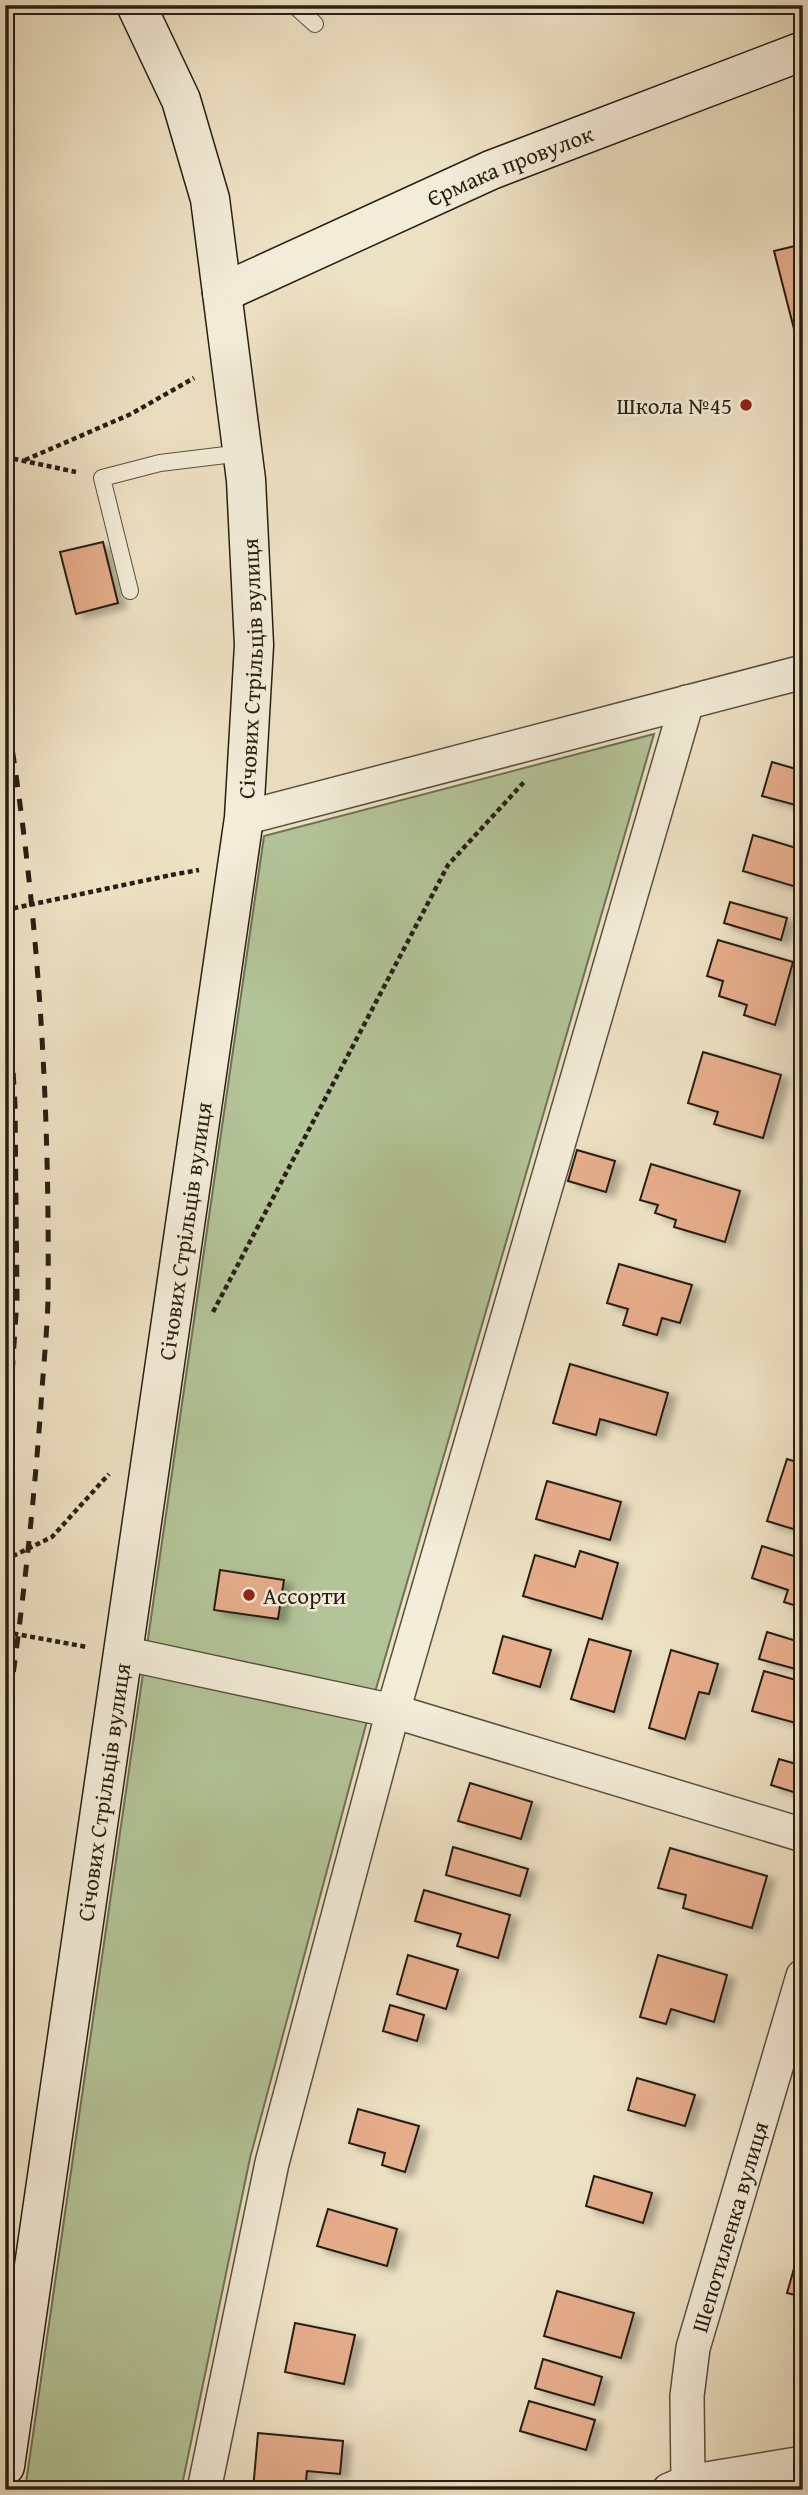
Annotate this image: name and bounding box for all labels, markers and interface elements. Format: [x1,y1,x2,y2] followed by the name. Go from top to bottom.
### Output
[421,116,598,214] street label: Єрмака провулок
[616,389,732,422] place label: Школа №45
[738,397,754,413] marker: Школа №45
[229,537,271,800] street label: Січових Стрільців вулиця
[149,1099,219,1362] street label: Січових Стрільців вулиця
[263,1579,347,1612] place label: Ассорти
[241,1587,257,1603] marker: Ассорти
[68,1660,138,1923] street label: Січових Стрільців вулиця
[682,2117,776,2336] street label: Шепотиленка вулиця

